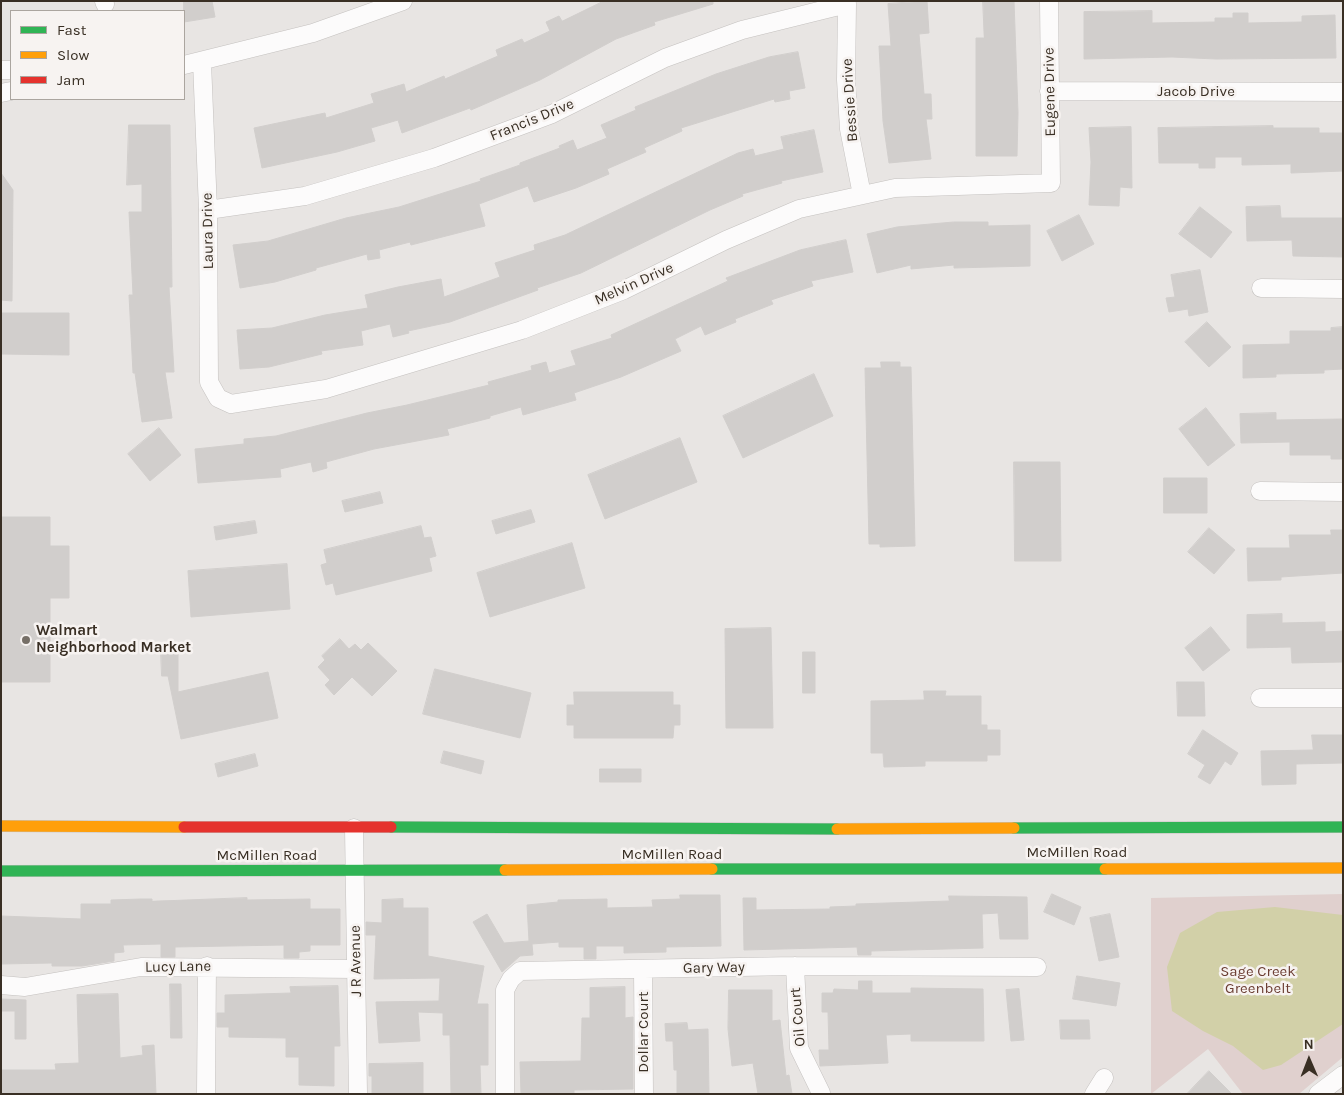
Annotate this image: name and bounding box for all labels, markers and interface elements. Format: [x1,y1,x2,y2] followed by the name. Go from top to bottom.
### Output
[10,10,185,100] legend
[57,21,86,39] text: Fast
[57,46,89,64] text: Slow
[1040,47,1060,137] street label: Eugene Drive
[838,58,862,142] street label: Bessie Drive
[57,71,85,89] text: Jam
[1157,83,1235,101] street label: Jacob Drive
[487,95,577,145] street label: Francis Drive
[198,193,218,269] street label: Laura Drive
[592,259,676,309] street label: Melvin Drive
[36,622,191,657] place label: Walmart Neighborhood Market
[20,634,32,646] marker: Walmart Neighborhood Market
[1027,844,1127,862] street label: McMillen Road
[622,846,722,864] street label: McMillen Road
[217,847,317,865] street label: McMillen Road
[346,925,366,997] street label: J R Avenue
[145,957,211,977] street label: Lucy Lane
[683,958,745,978] street label: Gary Way
[1220,963,1296,998] park label: Sage Creek Greenbelt
[786,987,810,1047] street label: Oil Court
[635,991,653,1073] street label: Dollar Court
[1284,1035,1334,1085] north arrow
[1304,1036,1314,1053] text: N

